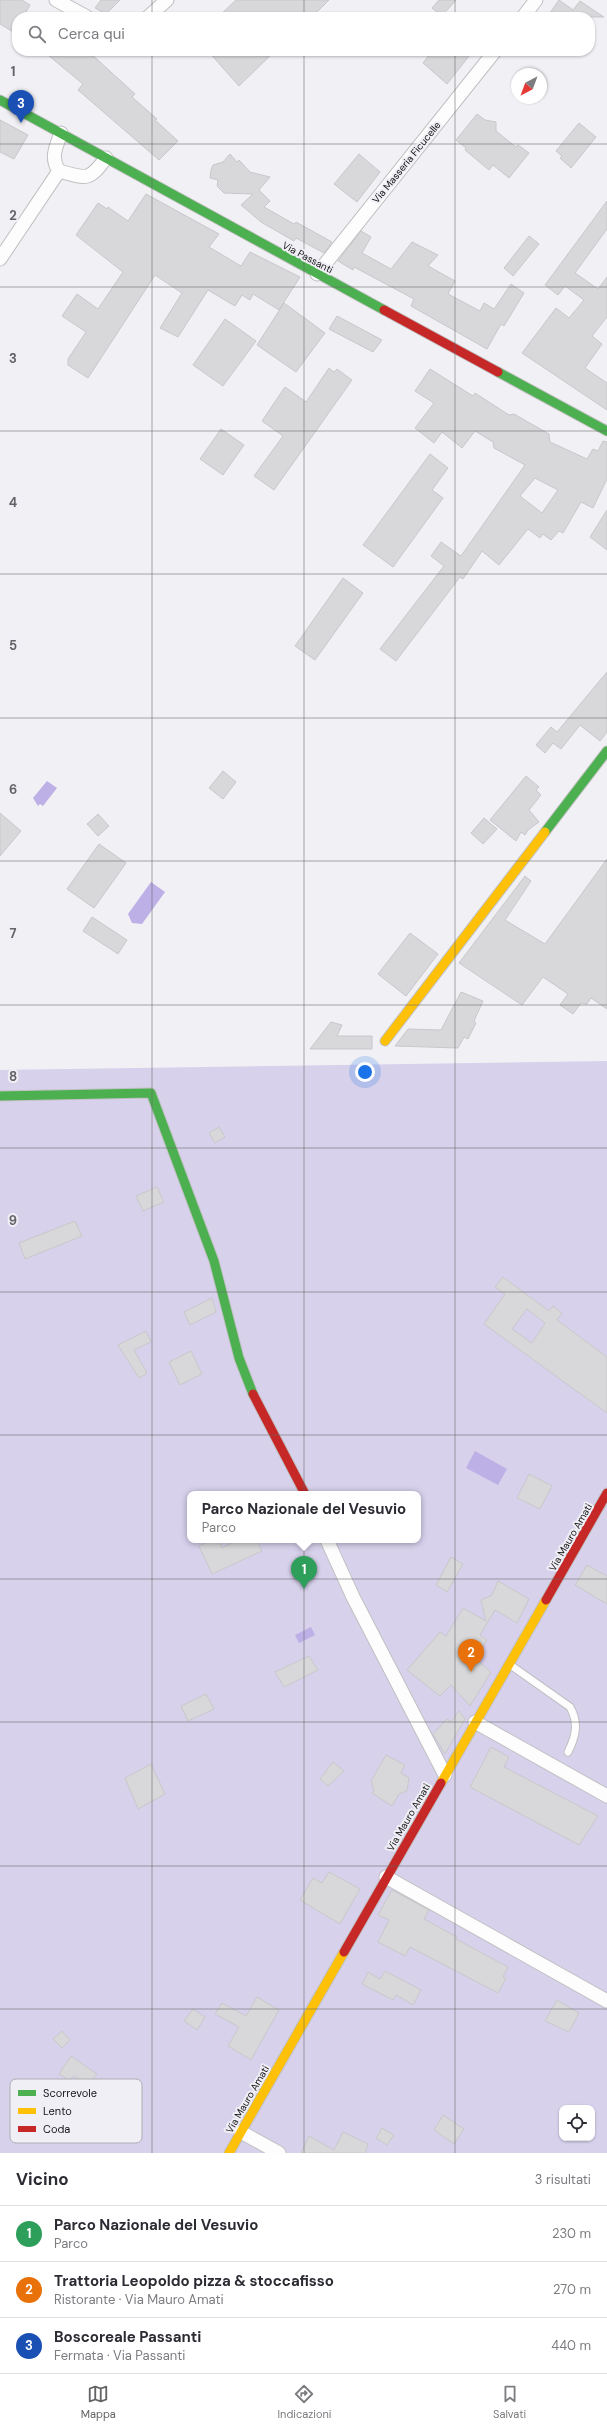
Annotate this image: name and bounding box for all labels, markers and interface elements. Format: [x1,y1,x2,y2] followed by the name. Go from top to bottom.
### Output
[12,12,595,56] search box
[26,23,48,45] icon: search
[58,24,125,44] text: Cerca qui
[11,63,15,80] text: 1
[511,68,547,104] north arrow
[8,90,34,123] pin: 3
[369,118,444,206] street label: Via Masseria Ficucelle
[9,207,17,224] text: 2
[280,239,335,276] street label: Via Passanti
[9,350,17,367] text: 3
[9,494,17,511] text: 4
[9,637,17,654] text: 5
[9,781,17,798] text: 6
[10,925,17,942] text: 7
[355,1062,375,1082] your location
[9,1068,17,1085] text: 8
[9,1212,17,1229] text: 9
[187,1491,421,1543] popup
[202,1499,406,1519] text: Parco Nazionale del Vesuvio
[546,1501,595,1573] street label: Via Mauro Amati
[202,1519,236,1536] text: Parco
[291,1556,317,1589] pin: 1
[458,1639,484,1672] pin: 2
[384,1781,433,1853] street label: Via Mauro Amati
[223,2063,272,2135] street label: Via Mauro Amati
[10,2079,142,2143] legend
[43,2086,97,2100] text: Scorrevole
[43,2104,72,2118] text: Lento
[559,2105,595,2141] map controls
[559,2105,595,2141] button: locate
[43,2122,70,2136] text: Coda
[16,2168,69,2190] text: Vicino
[535,2171,591,2188] text: 3 risultati
[54,2215,258,2235] text: Parco Nazionale del Vesuvio
[27,2225,31,2242] text: 1
[552,2225,591,2242] text: 230 m
[54,2235,88,2252] text: Parco
[54,2271,334,2291] text: Trattoria Leopoldo pizza & stoccafisso
[25,2281,33,2298] text: 2
[553,2281,591,2298] text: 270 m
[54,2291,224,2308] text: Ristorante · Via Mauro Amati
[54,2327,201,2347] text: Boscoreale Passanti
[25,2337,33,2354] text: 3
[551,2337,591,2354] text: 440 m
[54,2347,185,2364] text: Fermata · Via Passanti
[81,2383,116,2421] tab: Mappa
[278,2383,331,2421] tab: Indicazioni
[493,2383,526,2421] tab: Salvati

